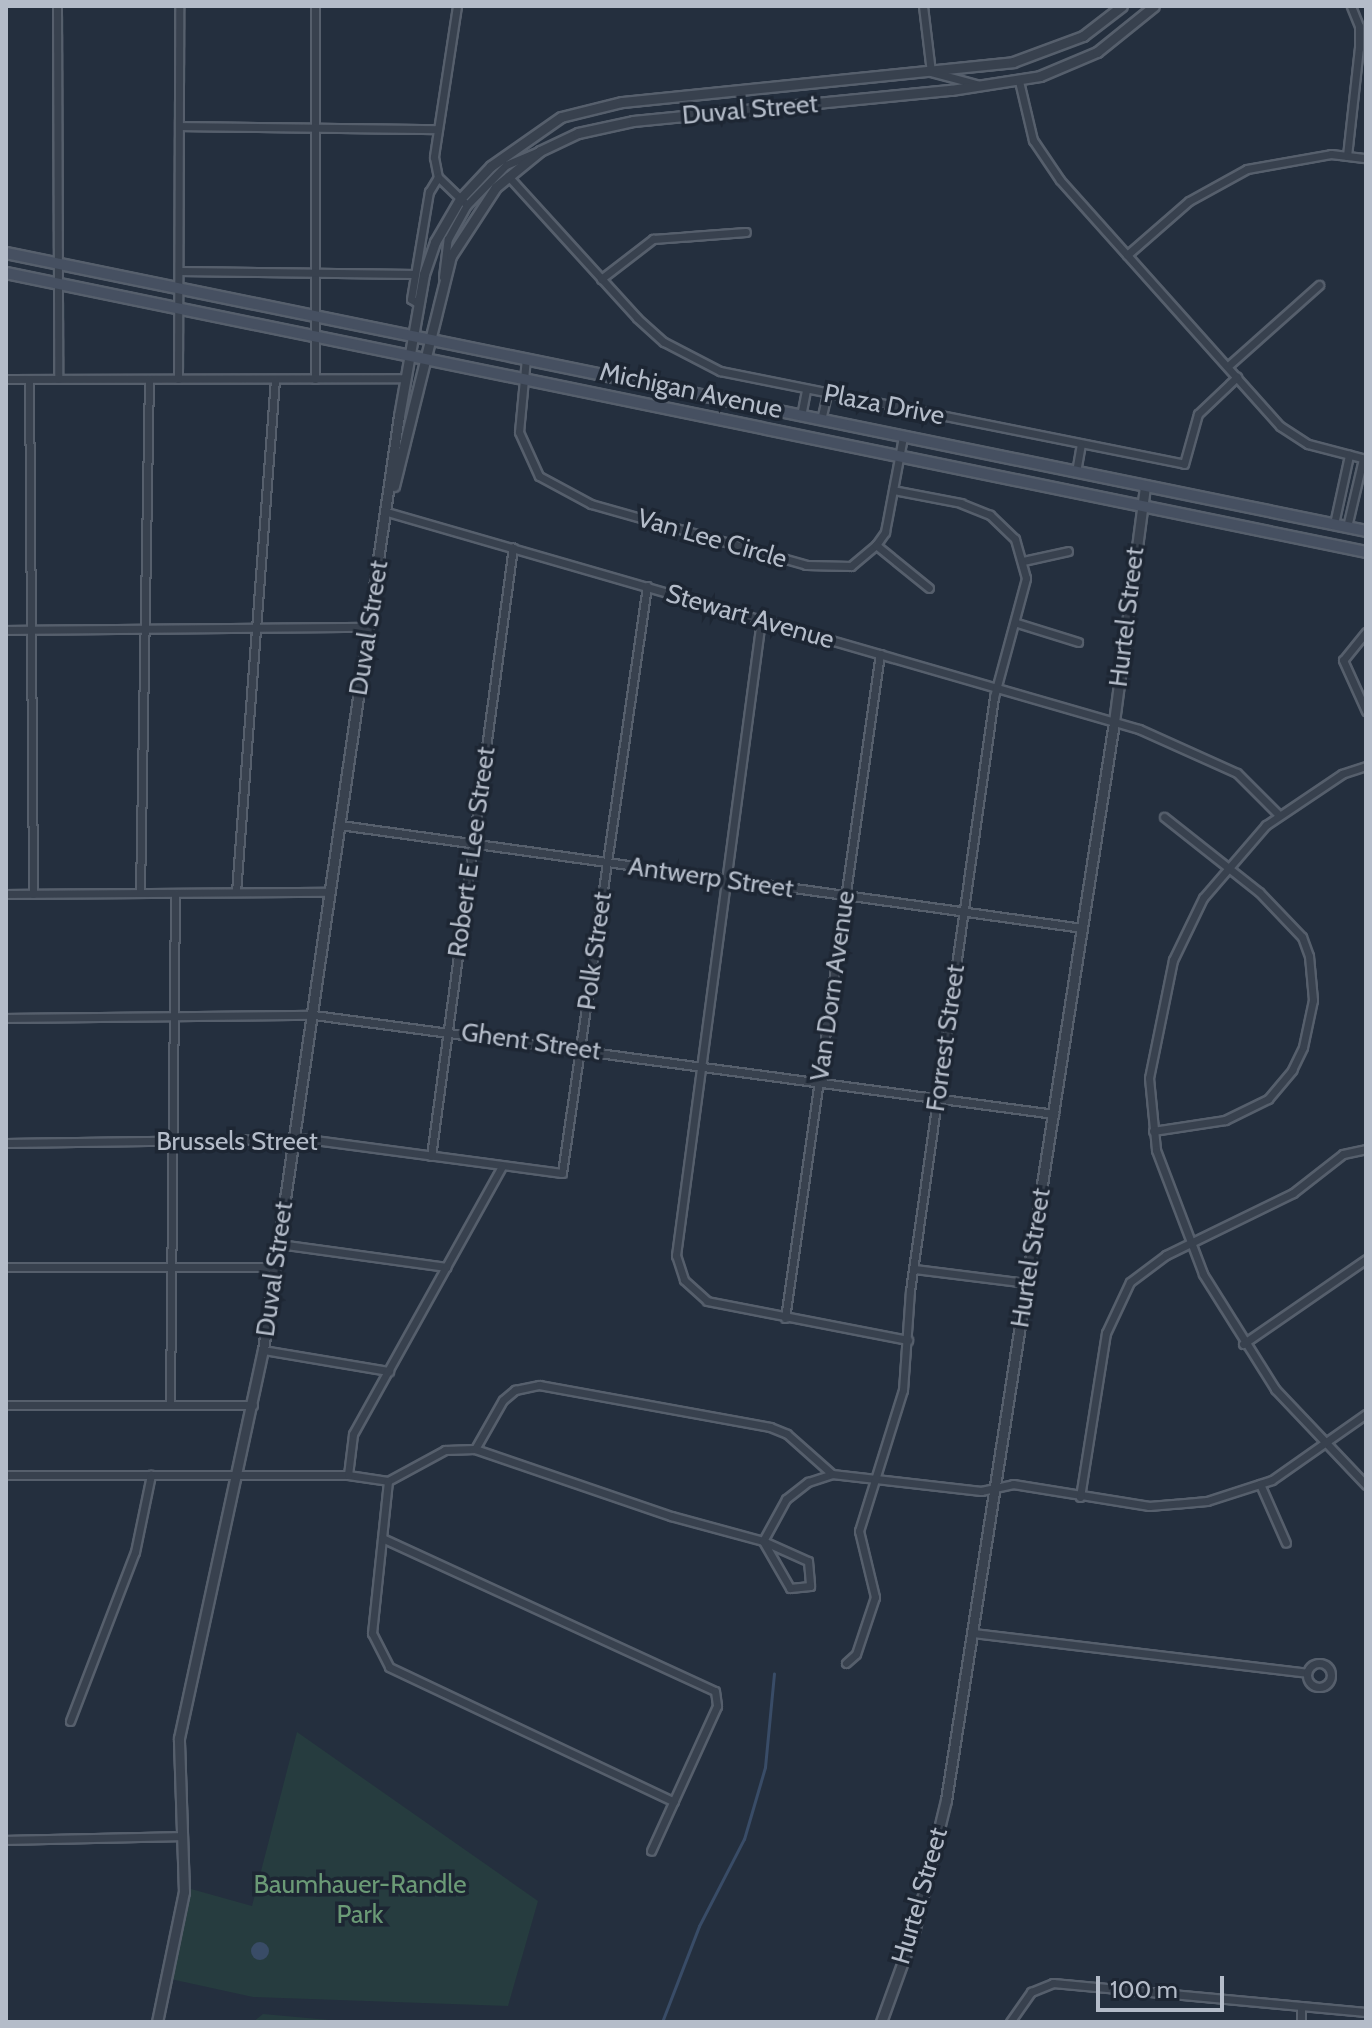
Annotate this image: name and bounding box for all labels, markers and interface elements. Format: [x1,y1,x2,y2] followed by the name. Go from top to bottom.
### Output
[681,89,819,131] street label: Duval Street
[597,356,785,426] street label: Michigan Avenue
[821,378,947,432] street label: Plaza Drive
[634,503,790,575] street label: Van Lee Circle
[1103,545,1151,689] street label: Hurtel Street
[343,558,395,698] street label: Duval Street
[662,578,838,656] street label: Stewart Avenue
[442,745,502,959] street label: Robert E Lee Street
[626,851,796,905] street label: Antwerp Street
[804,889,862,1083] street label: Van Dorn Avenue
[571,890,619,1012] street label: Polk Street
[920,962,972,1114] street label: Forrest Street
[459,1017,603,1067] street label: Ghent Street
[156,1126,318,1158] street label: Brussels Street
[1005,1186,1057,1330] street label: Hurtel Street
[250,1199,300,1339] street label: Duval Street
[886,1824,954,1968] street label: Hurtel Street
[254,1869,466,1930] park label: Baumhauer-Randle Park
[1100,1960,1228,2010] scale bar
[1110,1975,1178,2004] text: 100 m

